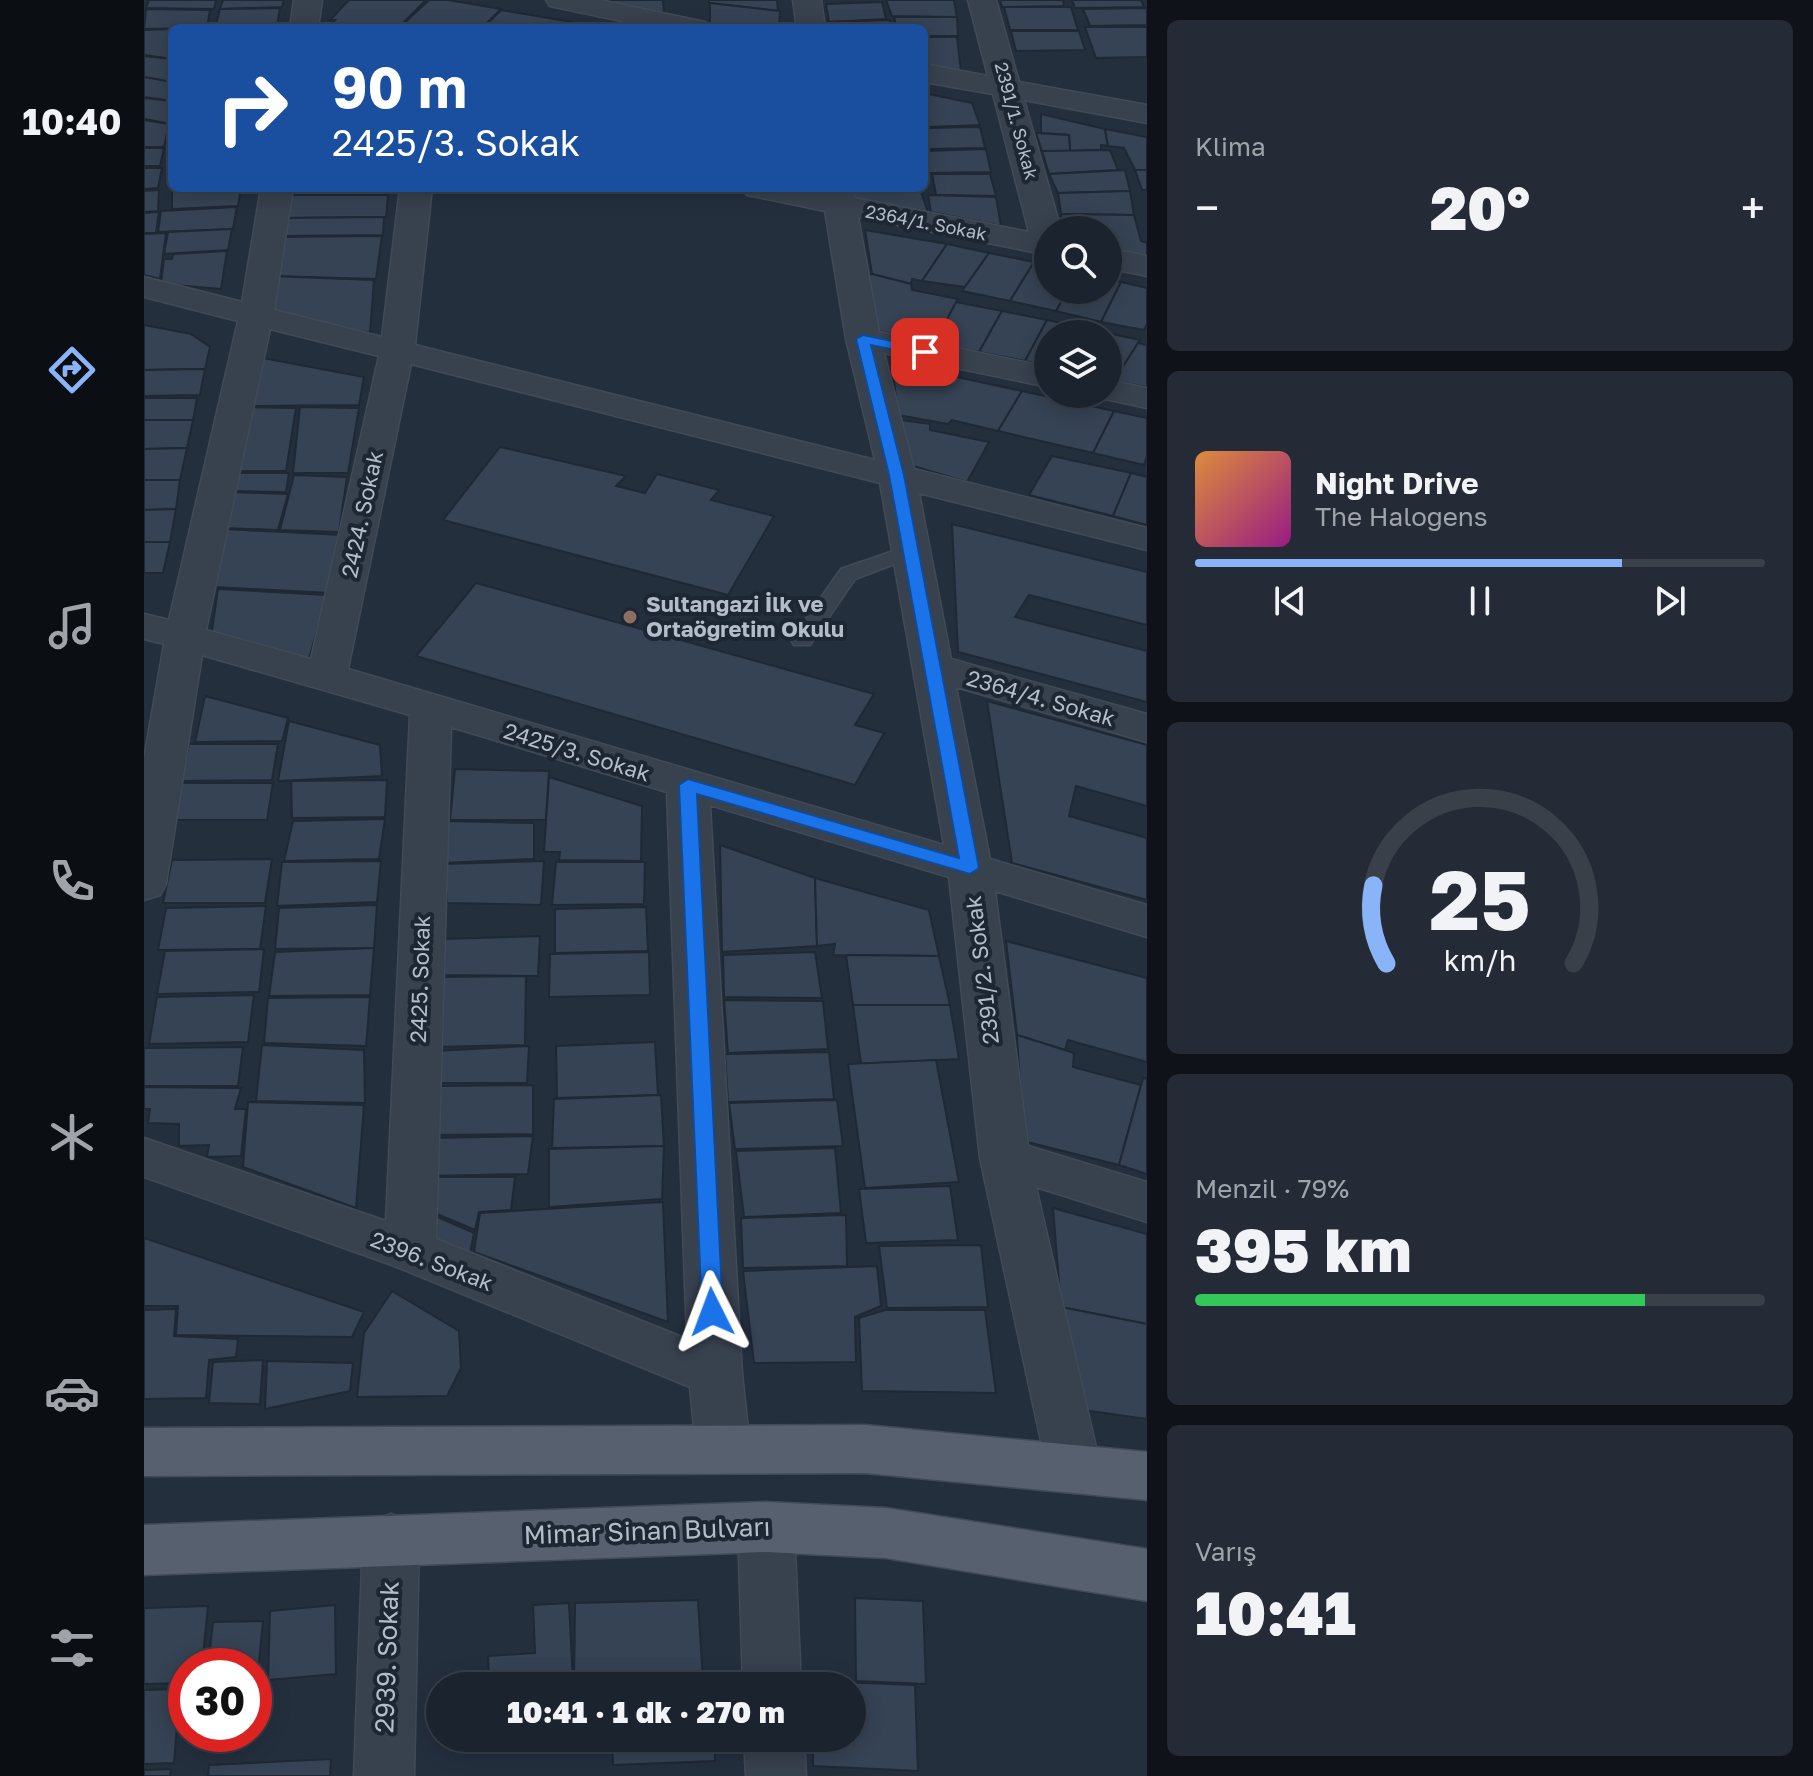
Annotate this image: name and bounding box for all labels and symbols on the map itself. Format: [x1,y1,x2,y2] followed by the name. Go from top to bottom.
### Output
[991,60,1043,182] street label: 2391/1. Sokak
[864,200,989,245] street label: 2364/1. Sokak
[891,318,959,386] pin
[335,448,388,580] street label: 2424. Sokak
[646,590,844,642] place label: Sultangazi İlk ve Ortaöğretim Okulu
[621,608,639,626] marker: Sultangazi İlk ve Ortaöğretim Okulu
[964,663,1118,732] street label: 2364/4. Sokak
[501,716,654,787] street label: 2425/3. Sokak
[959,894,1004,1046] street label: 2391/2. Sokak
[404,914,435,1043] street label: 2425. Sokak
[367,1225,497,1296] street label: 2396. Sokak
[670,1270,754,1354] position arrow
[523,1511,771,1550] street label: Mimar Sinan Bulvarı
[368,1580,405,1734] street label: 2939. Sokak
[168,1648,272,1752] speed limit sign: 30

